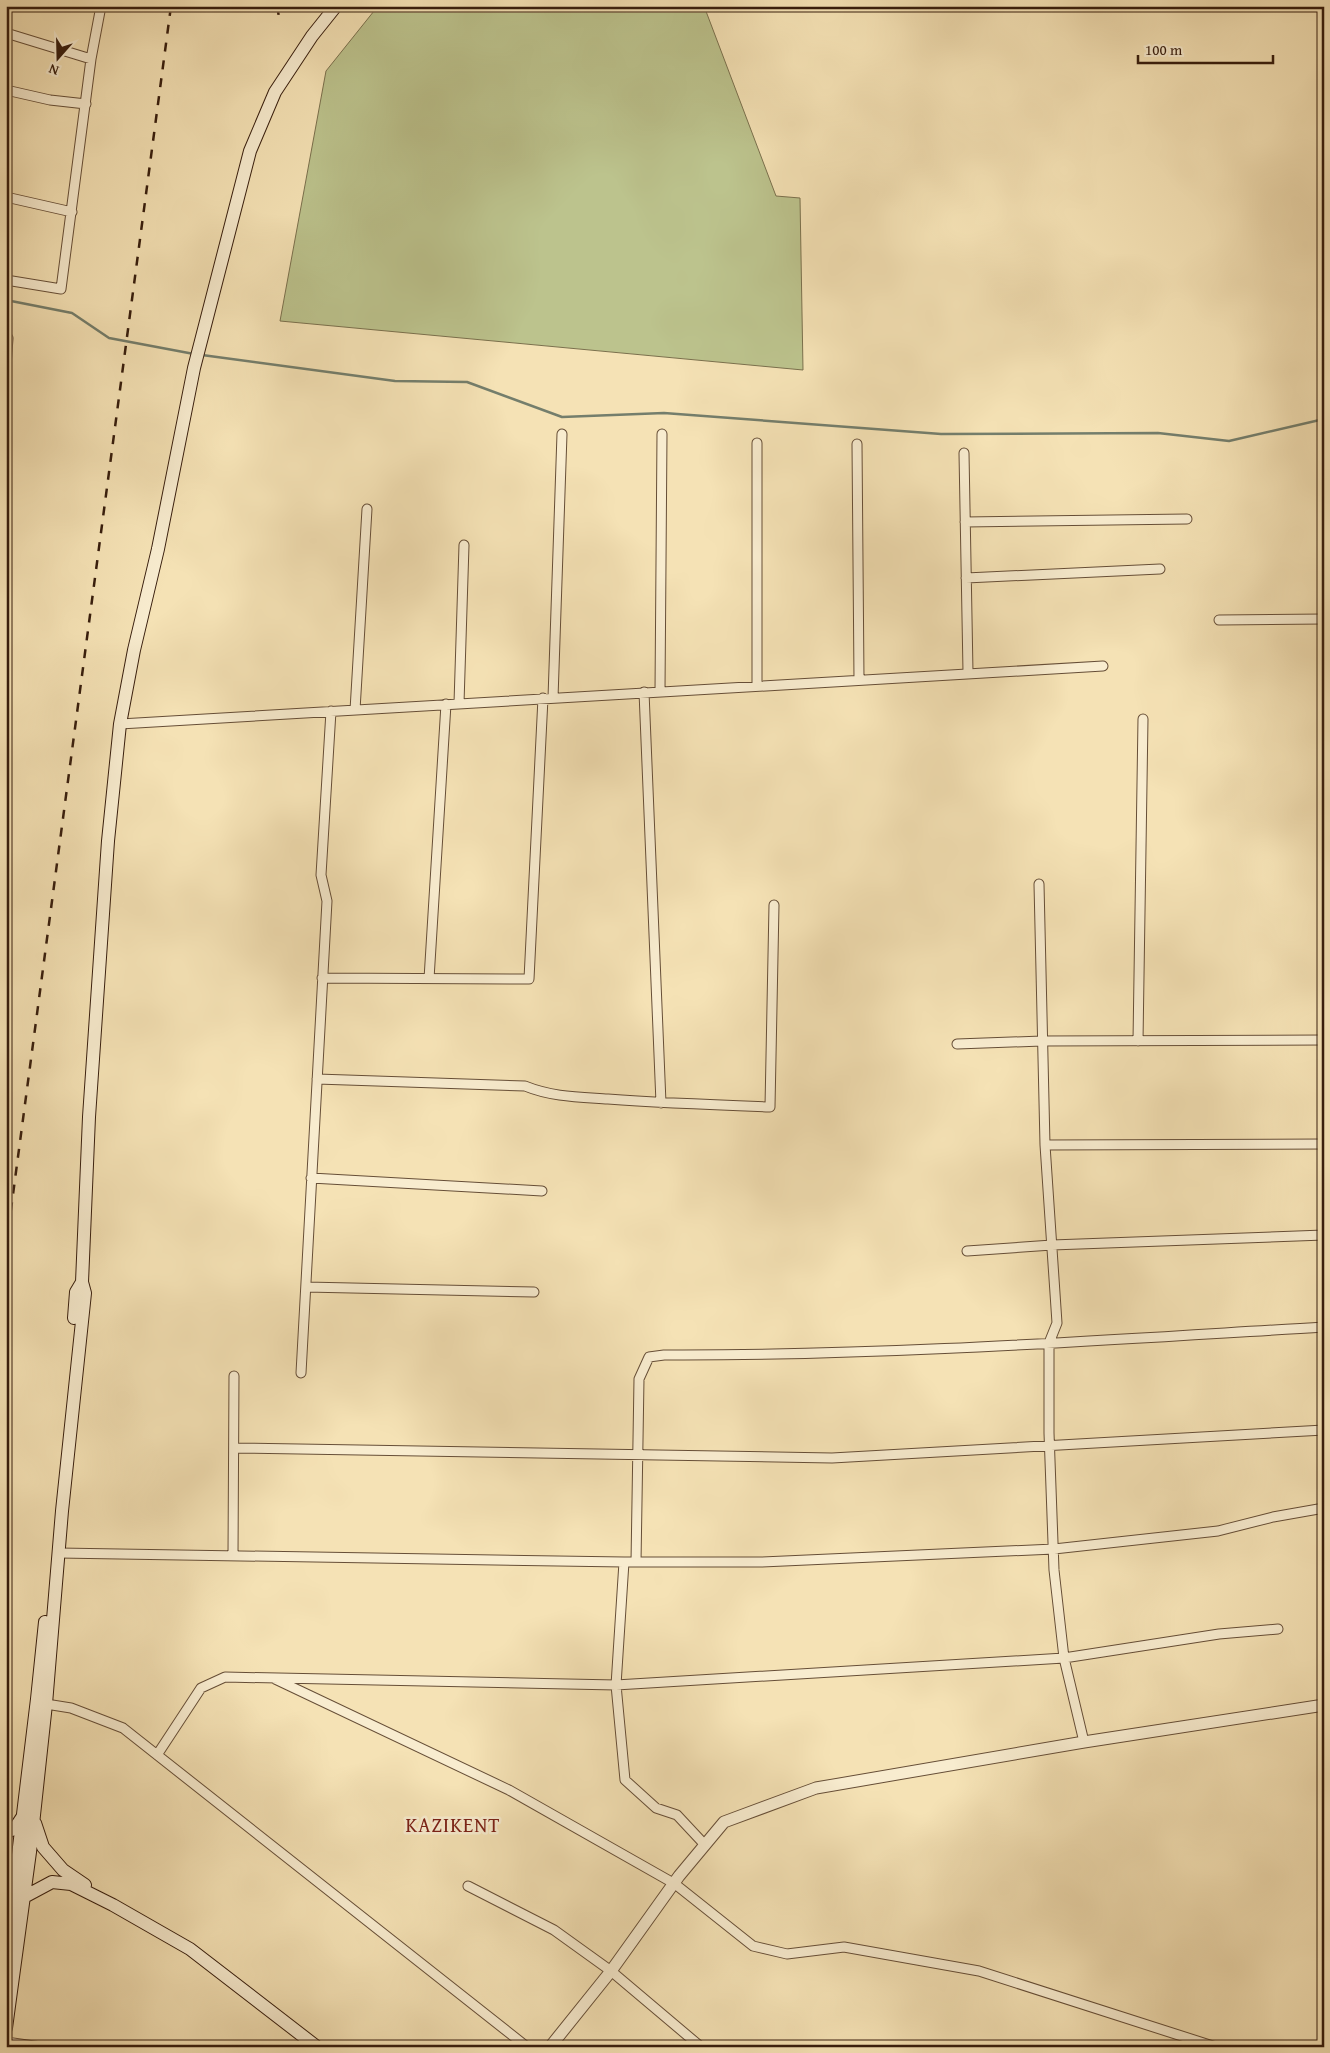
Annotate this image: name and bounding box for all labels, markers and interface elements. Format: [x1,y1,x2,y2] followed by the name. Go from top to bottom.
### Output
[32,32,82,82] north arrow
[1138,32,1272,64] scale bar
[1145,39,1183,60] text: 100 m
[45,59,61,81] text: N
[406,1810,500,1839] district label: KAZIKENT

